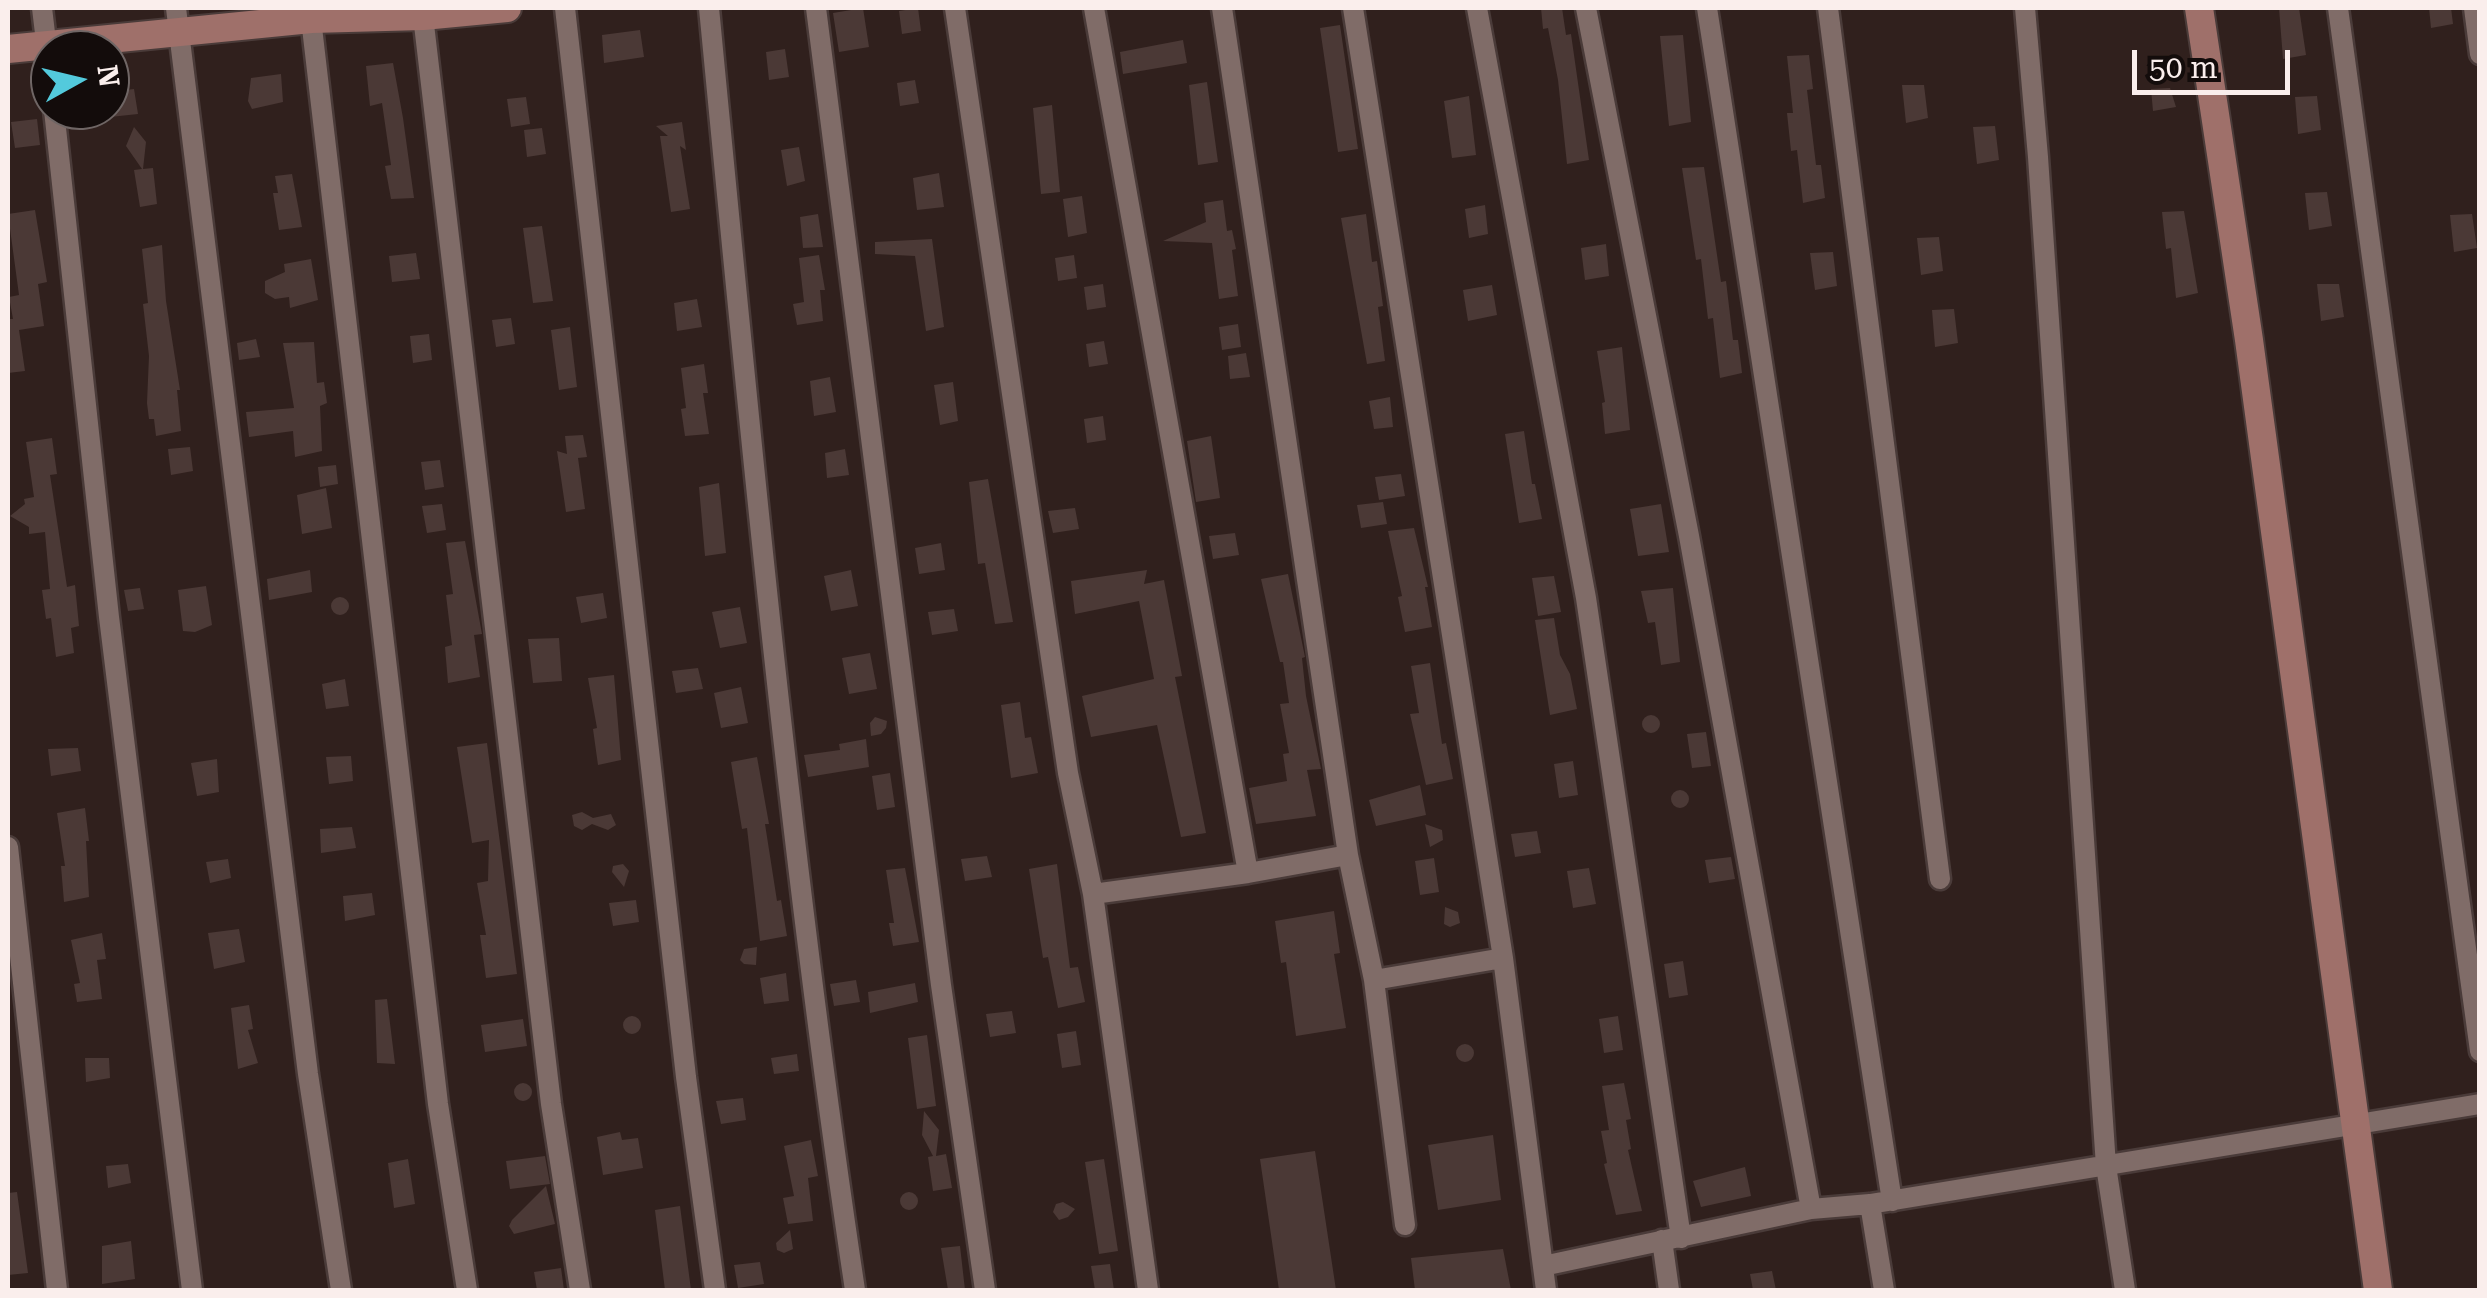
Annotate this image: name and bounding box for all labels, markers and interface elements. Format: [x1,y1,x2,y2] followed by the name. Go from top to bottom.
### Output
[30,30,130,130] north arrow
[2137,30,2294,92] scale bar
[2149,50,2218,85] text: 50 m
[90,63,126,89] text: N

